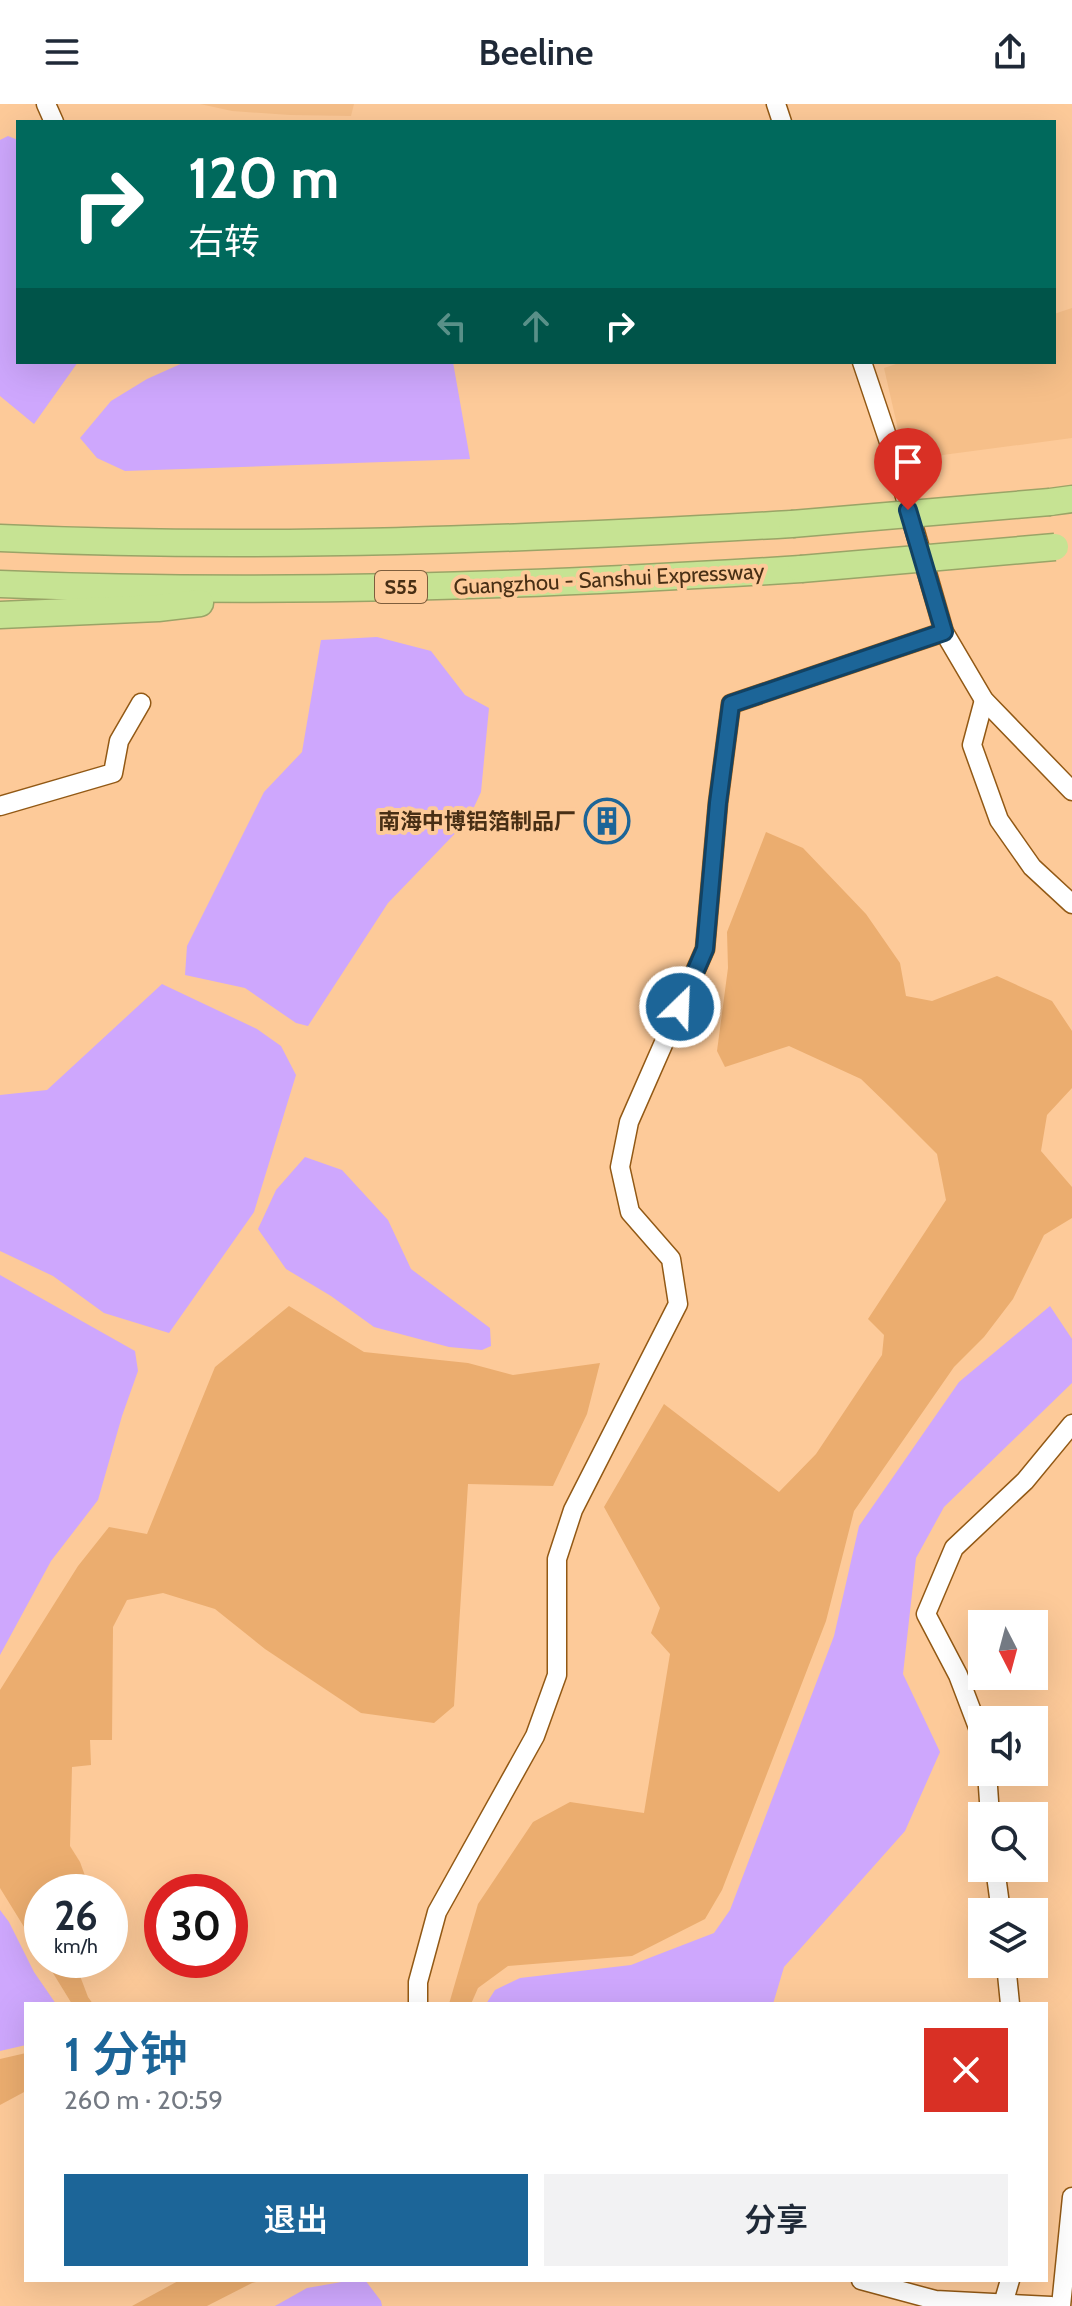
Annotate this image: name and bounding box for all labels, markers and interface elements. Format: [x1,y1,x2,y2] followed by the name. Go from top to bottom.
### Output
[40,30,84,74] icon: menu
[478,30,594,74] text: Beeline
[988,30,1032,74] icon: share
[188,144,339,212] text: 120 m
[56,152,160,256] icon: right
[188,219,260,263] text: 右转
[430,304,474,348] icon: left
[514,304,558,348] icon: ahead
[598,304,642,348] icon: right
[874,428,942,510] pin
[886,440,930,484] icon: arrive
[453,557,765,601] street label: Guangzhou - Sanshui Expressway
[375,571,427,603] road number: S55
[583,797,631,845] building icon: 南海中博铝箔制品厂
[378,808,576,835] place label: 南海中博铝箔制品厂
[638,965,722,1049] position arrow
[968,1610,1048,1690] north arrow
[968,1610,1048,1978] map controls
[968,1706,1048,1786] button: sound
[968,1802,1048,1882] button: search
[144,1874,248,1978] speed limit sign: 30
[54,1891,98,1940] text: 26
[968,1898,1048,1978] button: layers
[54,1934,98,1958] text: km/h
[64,2025,188,2083] text: 1 分钟
[924,2028,1008,2112] button: close
[64,2084,223,2116] text: 260 m · 20:59
[64,2174,528,2266] button: 退出
[544,2174,1008,2266] button: 分享

